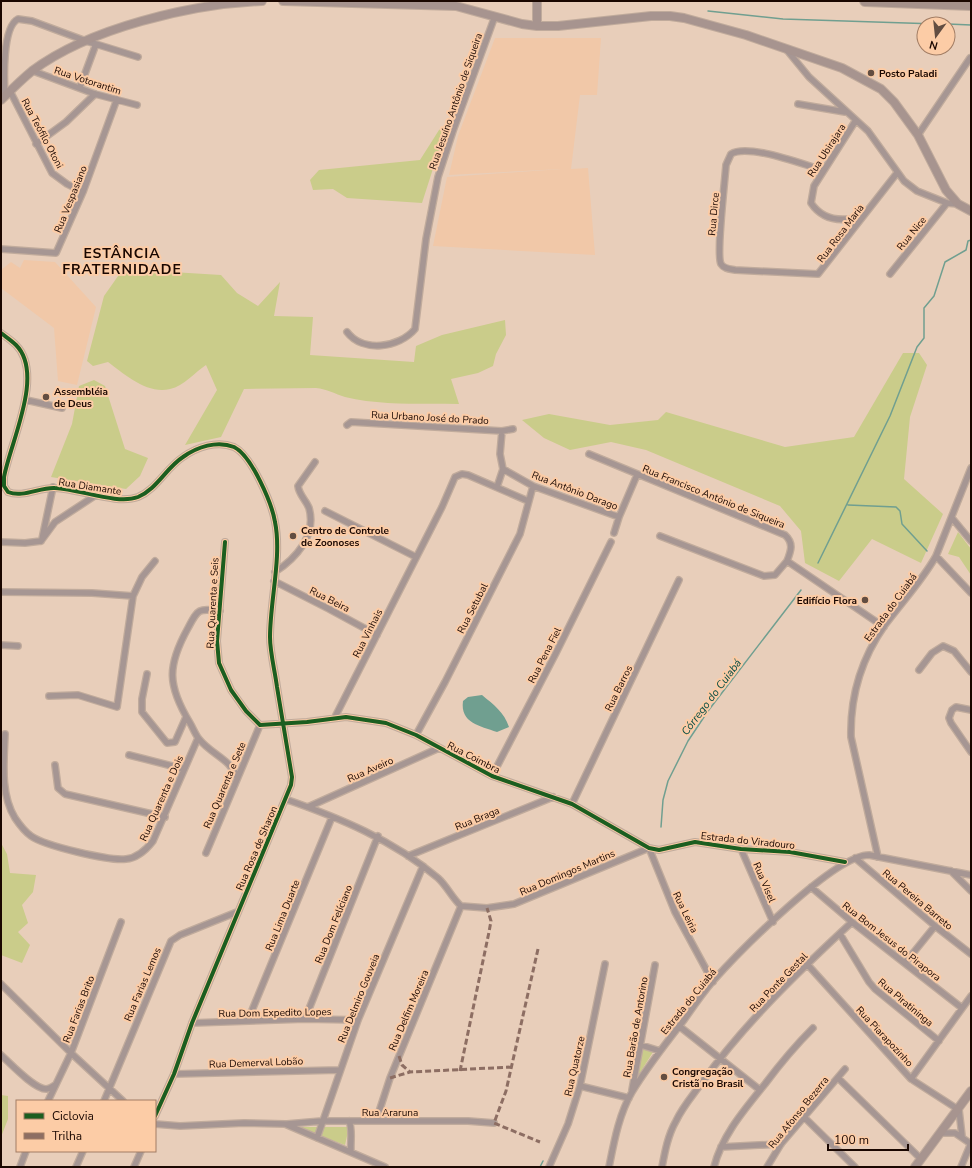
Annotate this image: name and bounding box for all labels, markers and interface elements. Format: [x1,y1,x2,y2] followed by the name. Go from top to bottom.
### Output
[916,16,956,56] north arrow
[426,31,486,171] street label: Rua Jesuíno Antônio de Siqueira
[928,37,939,53] text: N
[52,63,123,98] street label: Rua Votorantim
[879,67,937,81] place label: Posto Paladi
[866,68,876,78] marker: Posto Paladi
[18,96,67,171] street label: Rua Teófilo Otoni
[804,121,849,180] street label: Rua Ubirajara
[51,163,91,235] street label: Rua Vespasiano
[705,192,723,236] street label: Rua Dirce
[814,201,867,266] street label: Rua Rosa Maria
[894,214,930,253] street label: Rua Nice
[62,244,182,279] district label: ESTÂNCIA FRATERNIDADE
[54,385,108,411] place label: Assembléia de Deus
[41,392,51,402] marker: Assembléia de Deus
[371,408,490,428] street label: Rua Urbano José do Prado
[640,462,787,532] street label: Rua Francisco Antônio de Siqueira
[530,468,620,514] street label: Rua Antônio Darago
[57,475,122,499] street label: Rua Diamante
[301,524,390,550] place label: Centro de Controle de Zoonoses
[288,531,298,541] marker: Centro de Controle de Zoonoses
[204,557,222,649] street label: Rua Quarenta e Seis
[861,571,920,645] street label: Estrada do Cuiabá
[454,581,492,636] street label: Rua Setubal
[307,584,352,616] street label: Rua Beira
[797,594,857,608] place label: Edifício Flora
[860,595,870,605] marker: Edifício Flora
[350,606,386,660] street label: Rua Vinhais
[525,625,565,686] street label: Rua Pena Fiel
[678,656,745,738] water label: Córrego do Cuiabá
[602,663,636,714] street label: Rua Barros
[445,739,502,777] street label: Rua Coimbra
[200,740,249,831] street label: Rua Quarenta e Sete
[137,753,187,844] street label: Rua Quarenta e Dois
[345,753,396,786] street label: Rua Aveiro
[233,804,281,893] street label: Rua Rosa de Sharon
[453,804,502,834] street label: Rua Braga
[700,829,796,853] street label: Estrada do Viradouro
[517,846,617,899] street label: Rua Domingos Martins
[749,860,779,905] street label: Rua Visel
[879,866,956,934] street label: Rua Pereira Barreto
[262,878,304,953] street label: Rua Lima Duarte
[312,883,356,966] street label: Rua Dom Felíciano
[669,889,701,935] street label: Rua Leiria
[839,899,944,985] street label: Rua Bom Jesus do Pirapora
[121,945,165,1023] street label: Rua Farias Lemos
[747,950,811,1016] street label: Rua Ponte Gestal
[335,952,383,1045] street label: Rua Delmiro Gouveia
[658,966,720,1038] street label: Estrada do Cuiabá
[386,968,432,1053] street label: Rua Delfim Moreira
[60,973,98,1045] street label: Rua Farias Brito
[620,975,652,1079] street label: Rua Barão de Antorino
[875,975,936,1030] street label: Rua Piratininga
[852,1003,916,1070] street label: Rua Piarapozinho
[218,1005,332,1021] street label: Rua Dom Expedito Lopes
[561,1035,589,1098] street label: Rua Quatorze
[209,1054,304,1072] street label: Rua Demerval Lobão
[672,1065,744,1091] place label: Congregação Cristã no Brasil
[659,1072,669,1082] marker: Congregação Cristã no Brasil
[765,1074,832,1152] street label: Rua Afonso Bezerra
[16,1100,156,1152] legend
[362,1106,418,1120] street label: Rua Araruna
[52,1108,94,1124] text: Ciclovia
[828,1126,908,1152] scale bar
[52,1128,82,1144] text: Trilha
[834,1132,869,1148] text: 100 m

